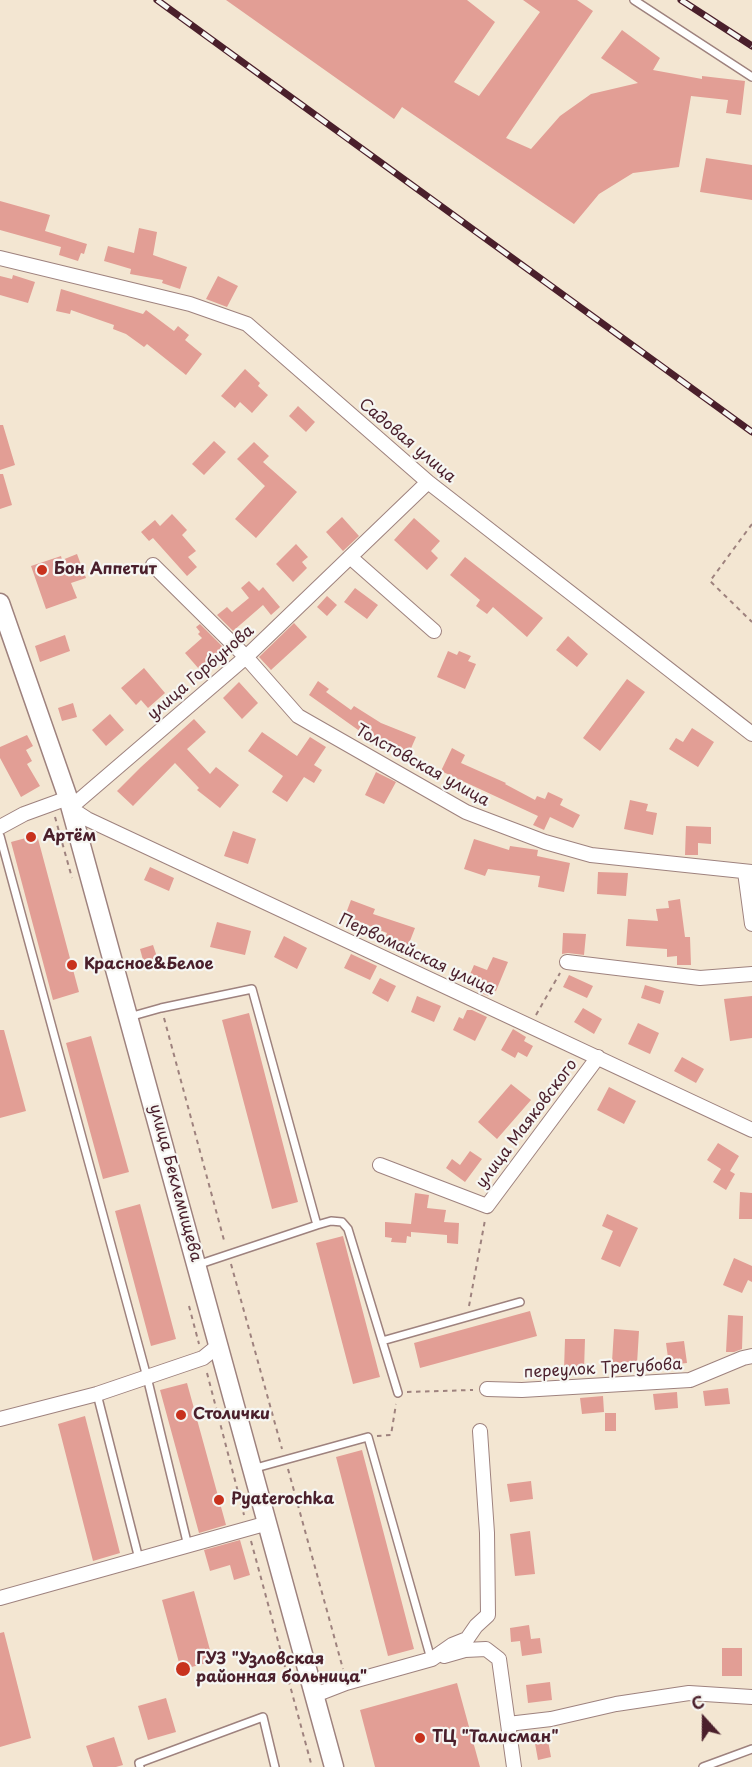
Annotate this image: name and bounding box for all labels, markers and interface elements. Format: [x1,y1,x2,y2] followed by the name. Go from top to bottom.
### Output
[355,395,459,487] street label: Садовая улица
[54,560,157,580] place label: Бон Аппетит
[35,563,49,577] marker: Бон Аппетит
[144,621,258,725] street label: улица Горбунова
[352,721,492,811] street label: Толстовская улица
[43,827,96,847] place label: Артём
[24,830,38,844] marker: Артём
[336,910,498,1000] street label: Первомайская улица
[84,955,214,975] place label: Красное&Белое
[65,958,79,972] marker: Красное&Белое
[472,1056,582,1192] street label: улица Маяковского
[145,1102,205,1264] street label: улица Беклемищева
[523,1355,683,1383] street label: переулок Трегубова
[193,1405,270,1425] place label: Столички
[174,1408,188,1422] marker: Столички
[231,1490,334,1510] place label: Pyaterochka
[212,1493,226,1507] marker: Pyaterochka
[196,1650,367,1688] place label: ГУЗ "Узловская районная больница"
[174,1660,192,1678] marker: ГУЗ "Узловская районная больница"
[674,1689,734,1749] north arrow
[688,1689,707,1716] text: С
[432,1728,558,1748] place label: ТЦ "Талисман"
[413,1731,427,1745] marker: ТЦ "Талисман"

